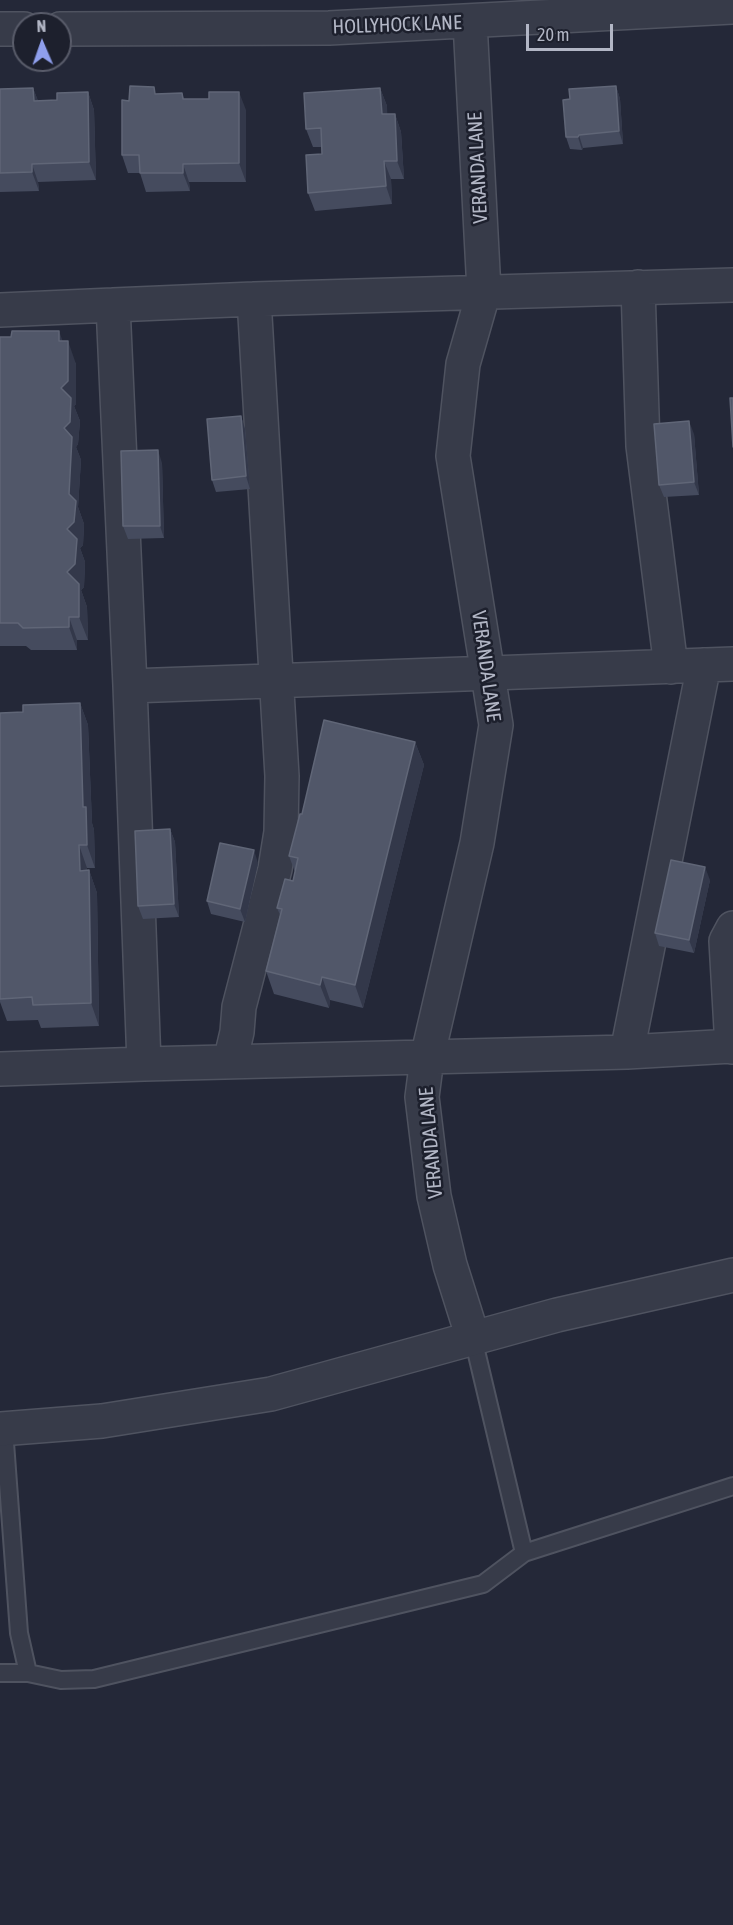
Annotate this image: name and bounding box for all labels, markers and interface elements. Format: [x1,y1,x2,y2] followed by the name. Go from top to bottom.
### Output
[332,11,462,39] street label: HOLLYHOCK LANE
[12,12,72,72] north arrow
[529,12,616,50] scale bar
[36,17,46,35] text: N
[537,24,569,45] text: 20 m
[463,112,493,224] street label: VERANDA LANE
[466,609,506,723] street label: VERANDA LANE
[414,1086,448,1200] street label: VERANDA LANE

